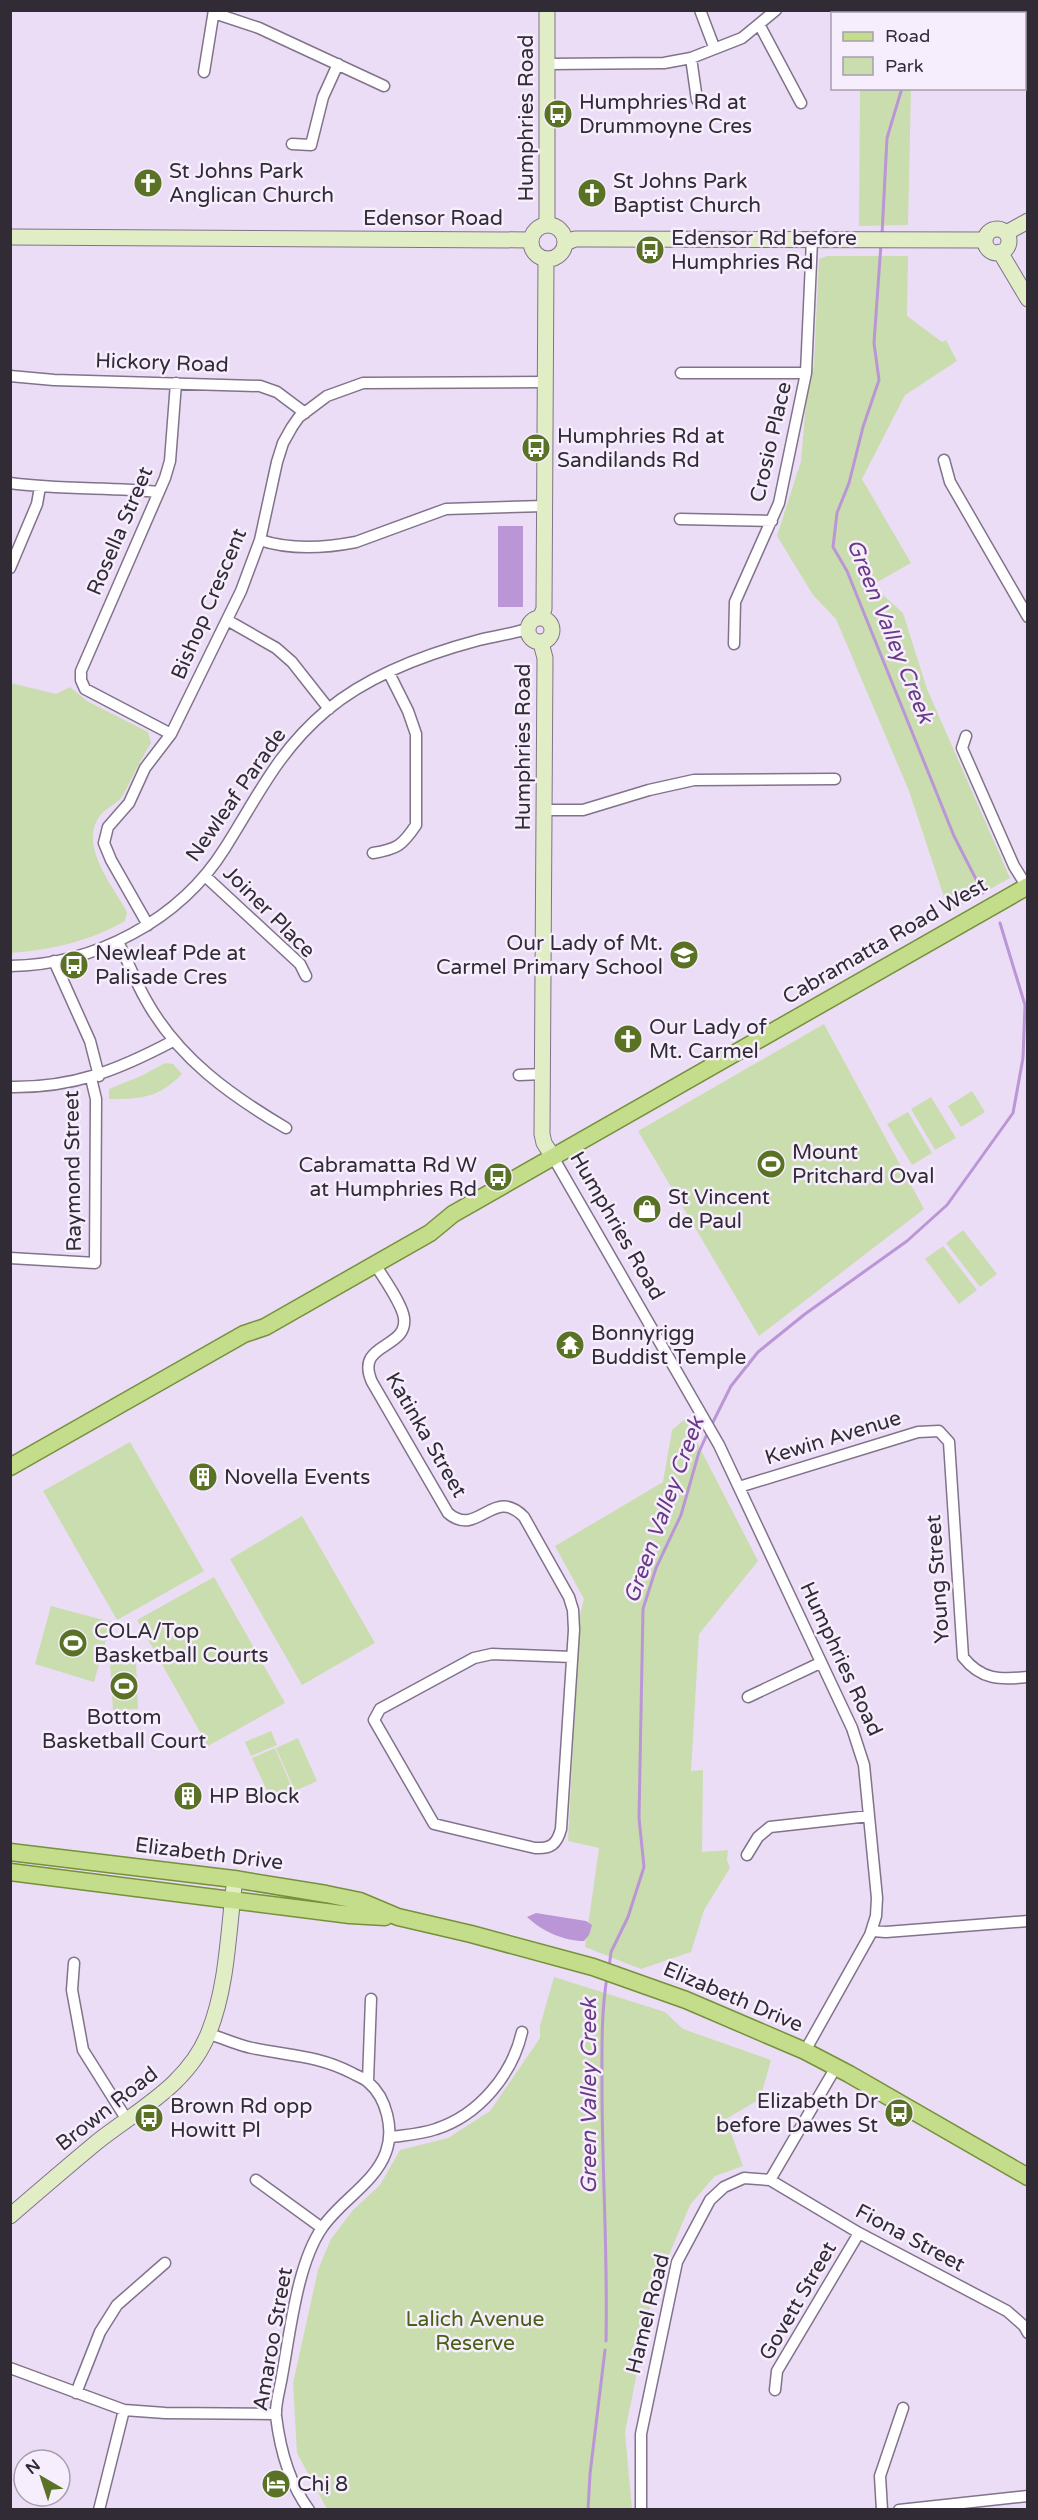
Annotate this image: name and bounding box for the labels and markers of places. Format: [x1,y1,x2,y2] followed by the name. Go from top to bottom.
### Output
[579,90,752,139] place label: Humphries Rd at Drummoyne Cres
[542,98,574,130] bus stop icon: Humphries Rd at Drummoyne Cres
[169,159,334,208] place label: St Johns Park Anglican Church
[132,167,164,199] church icon: St Johns Park Anglican Church
[613,169,761,218] place label: St Johns Park Baptist Church
[576,177,608,209] church icon: St Johns Park Baptist Church
[671,226,857,275] place label: Edensor Rd before Humphries Rd
[634,234,666,266] bus stop icon: Edensor Rd before Humphries Rd
[557,424,725,473] place label: Humphries Rd at Sandilands Rd
[520,432,552,464] bus stop icon: Humphries Rd at Sandilands Rd
[436,931,663,980] place label: Our Lady of Mt. Carmel Primary School
[668,939,700,971] school or university icon: Our Lady of Mt. Carmel Primary School
[95,941,246,990] place label: Newleaf Pde at Palisade Cres
[58,949,90,981] bus stop icon: Newleaf Pde at Palisade Cres
[649,1015,767,1064] place label: Our Lady of Mt. Carmel
[612,1023,644,1055] church icon: Our Lady of Mt. Carmel
[792,1140,934,1189] place label: Mount Pritchard Oval
[755,1148,787,1180] sports icon: Mount Pritchard Oval
[298,1153,477,1202] place label: Cabramatta Rd W at Humphries Rd
[482,1161,514,1193] bus stop icon: Cabramatta Rd W at Humphries Rd
[668,1185,770,1234] place label: St Vincent de Paul
[631,1193,663,1225] shop icon: St Vincent de Paul
[591,1321,746,1370] place label: Bonnyrigg Buddist Temple
[554,1329,586,1361] temple icon: Bonnyrigg Buddist Temple
[187,1461,219,1493] building icon: Novella Events
[224,1465,370,1490] place label: Novella Events
[94,1619,269,1668] place label: COLA/Top Basketball Courts
[57,1627,89,1659] sports icon: COLA/Top Basketball Courts
[108,1670,140,1702] sports icon: Bottom Basketball Court
[42,1705,206,1754] place label: Bottom Basketball Court
[172,1780,204,1812] building icon: HP Block
[209,1784,299,1809] place label: HP Block
[716,2089,878,2138] place label: Elizabeth Dr before Dawes St
[170,2094,313,2143] place label: Brown Rd opp Howitt Pl
[883,2097,915,2129] bus stop icon: Elizabeth Dr before Dawes St
[133,2102,165,2134] bus stop icon: Brown Rd opp Howitt Pl
[260,2468,292,2500] hotel icon: Chị 8
[297,2472,348,2497] place label: Chị 8

